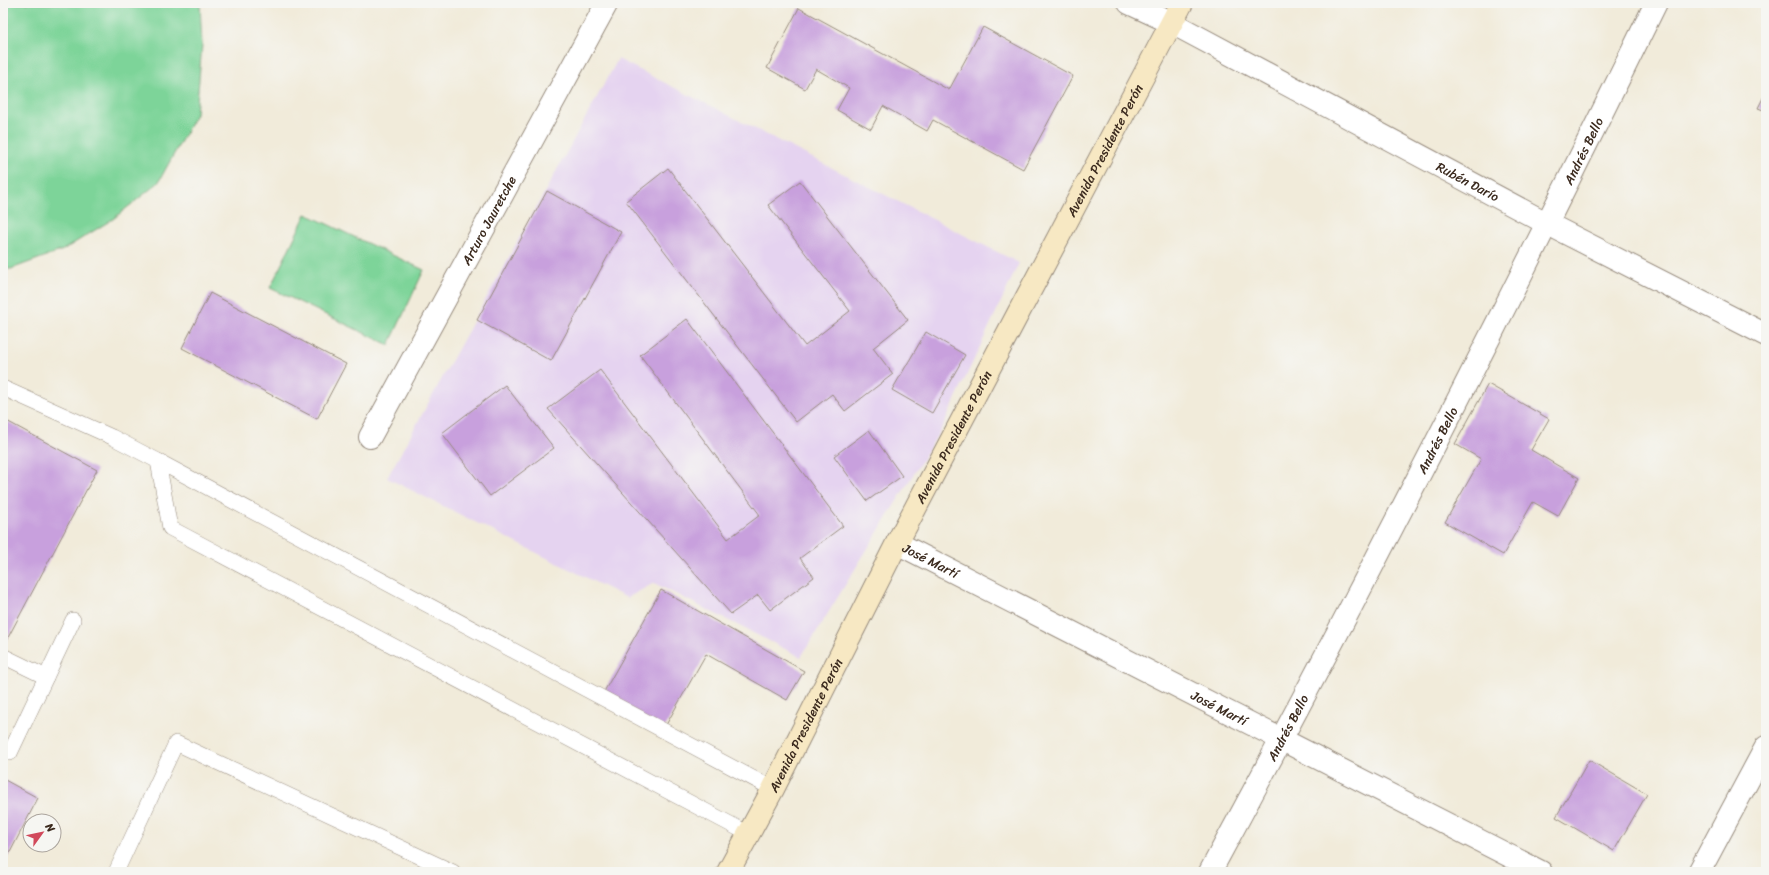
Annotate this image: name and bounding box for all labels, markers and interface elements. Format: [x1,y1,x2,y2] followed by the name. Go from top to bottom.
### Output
[1059,80,1149,222] street label: Avenida Presidente Perón
[1556,113,1610,189] street label: Andrés Bello
[1432,155,1504,208] street label: Rubén Darío
[454,171,522,270] street label: Arturo Jauretche
[908,366,998,508] street label: Avenida Presidente Perón
[1410,402,1464,479] street label: Andrés Bello
[898,536,964,585] street label: José Martí
[761,654,849,797] street label: Avenida Presidente Perón
[1186,683,1253,732] street label: José Martí
[1260,690,1315,766] street label: Andrés Bello
[22,813,62,853] north arrow
[39,819,60,837] text: N

